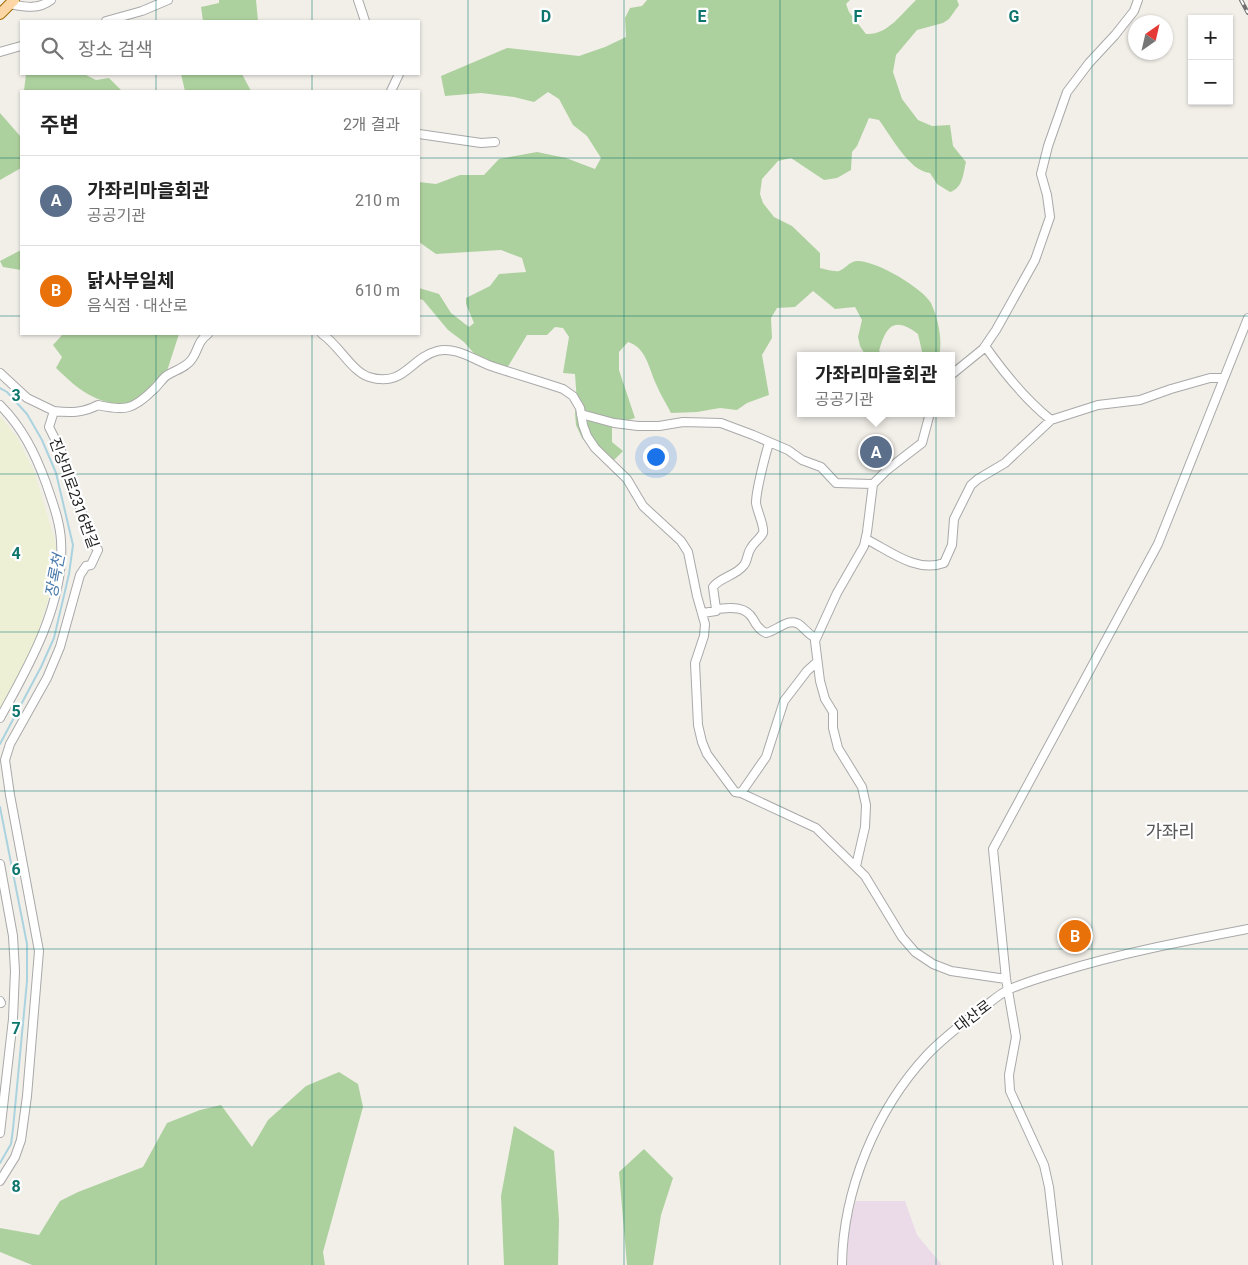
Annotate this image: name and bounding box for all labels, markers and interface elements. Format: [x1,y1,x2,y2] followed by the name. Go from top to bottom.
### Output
[541,7,551,26] text: D
[698,7,707,26] text: E
[854,7,863,26] text: F
[1009,7,1020,26] text: G
[1128,15,1173,60] north arrow
[1188,15,1233,105] map controls
[1188,15,1233,60] button: +
[20,20,420,75] search box
[38,34,66,62] icon: search
[78,38,153,61] text: 장소 검색
[1188,60,1233,105] button: −
[40,113,79,137] text: 주변
[343,115,400,134] text: 2개 결과
[87,179,209,202] text: 가좌리마을회관
[51,191,61,210] text: A
[355,191,400,210] text: 210 m
[87,206,146,225] text: 공공기관
[87,269,174,292] text: 닭사부일체
[51,281,61,300] text: B
[355,281,400,300] text: 610 m
[87,296,187,315] text: 음식점 · 대산로
[797,352,955,417] popup
[815,363,937,386] text: 가좌리마을회관
[11,386,21,405] text: 3
[815,390,874,409] text: 공공기관
[860,433,892,471] pin: A
[46,435,102,551] street label: 진상미로2316번길
[643,444,669,470] your location
[11,544,21,563] text: 4
[41,550,69,599] water label: 장록천
[11,702,21,721] text: 5
[1145,821,1195,842] district label: 가좌리
[11,860,21,879] text: 6
[1059,917,1091,955] pin: B
[951,996,995,1036] street label: 대산로
[11,1019,21,1038] text: 7
[11,1177,21,1196] text: 8

